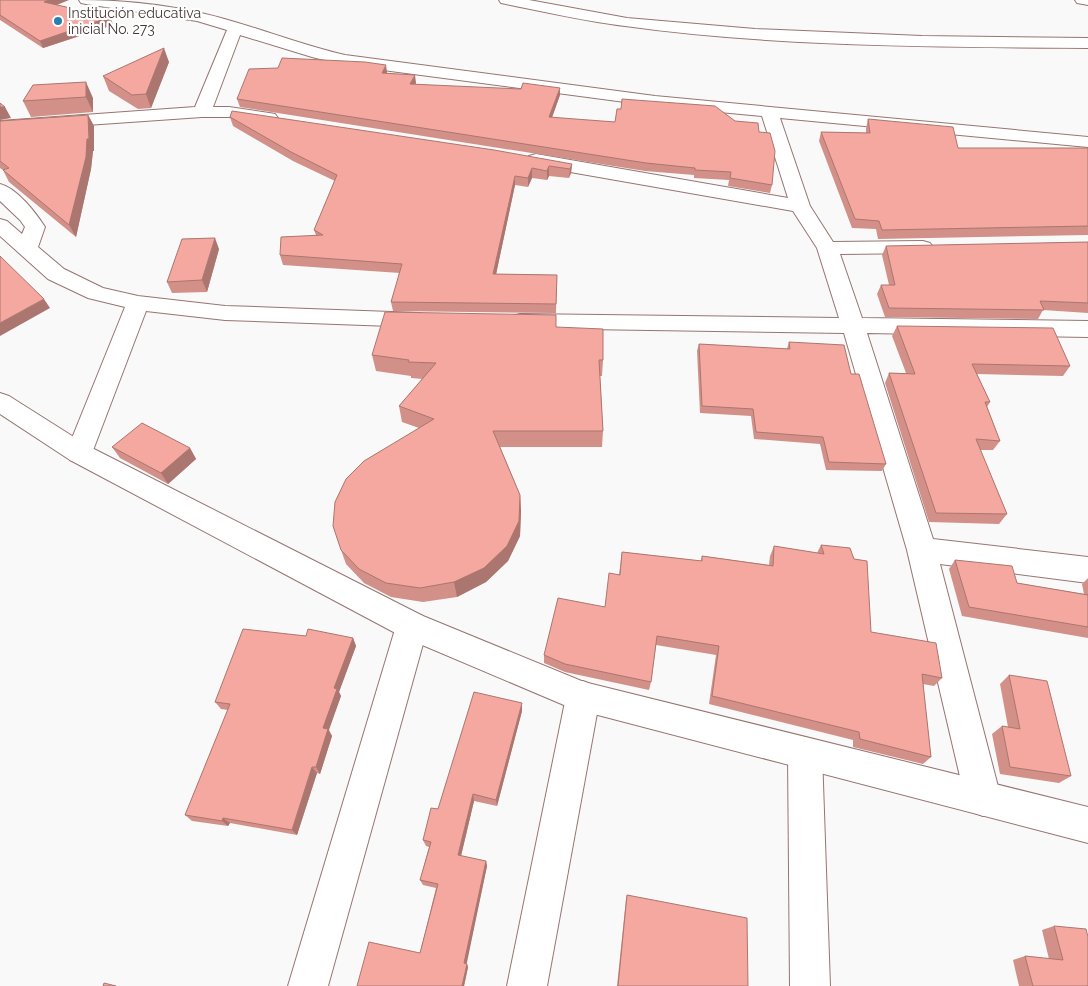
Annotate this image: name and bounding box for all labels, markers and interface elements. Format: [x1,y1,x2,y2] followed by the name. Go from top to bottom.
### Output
[68,5,201,37] place label: Institución educativa inicial No. 273
[52,15,64,27] marker: Institución educativa inicial No. 273

